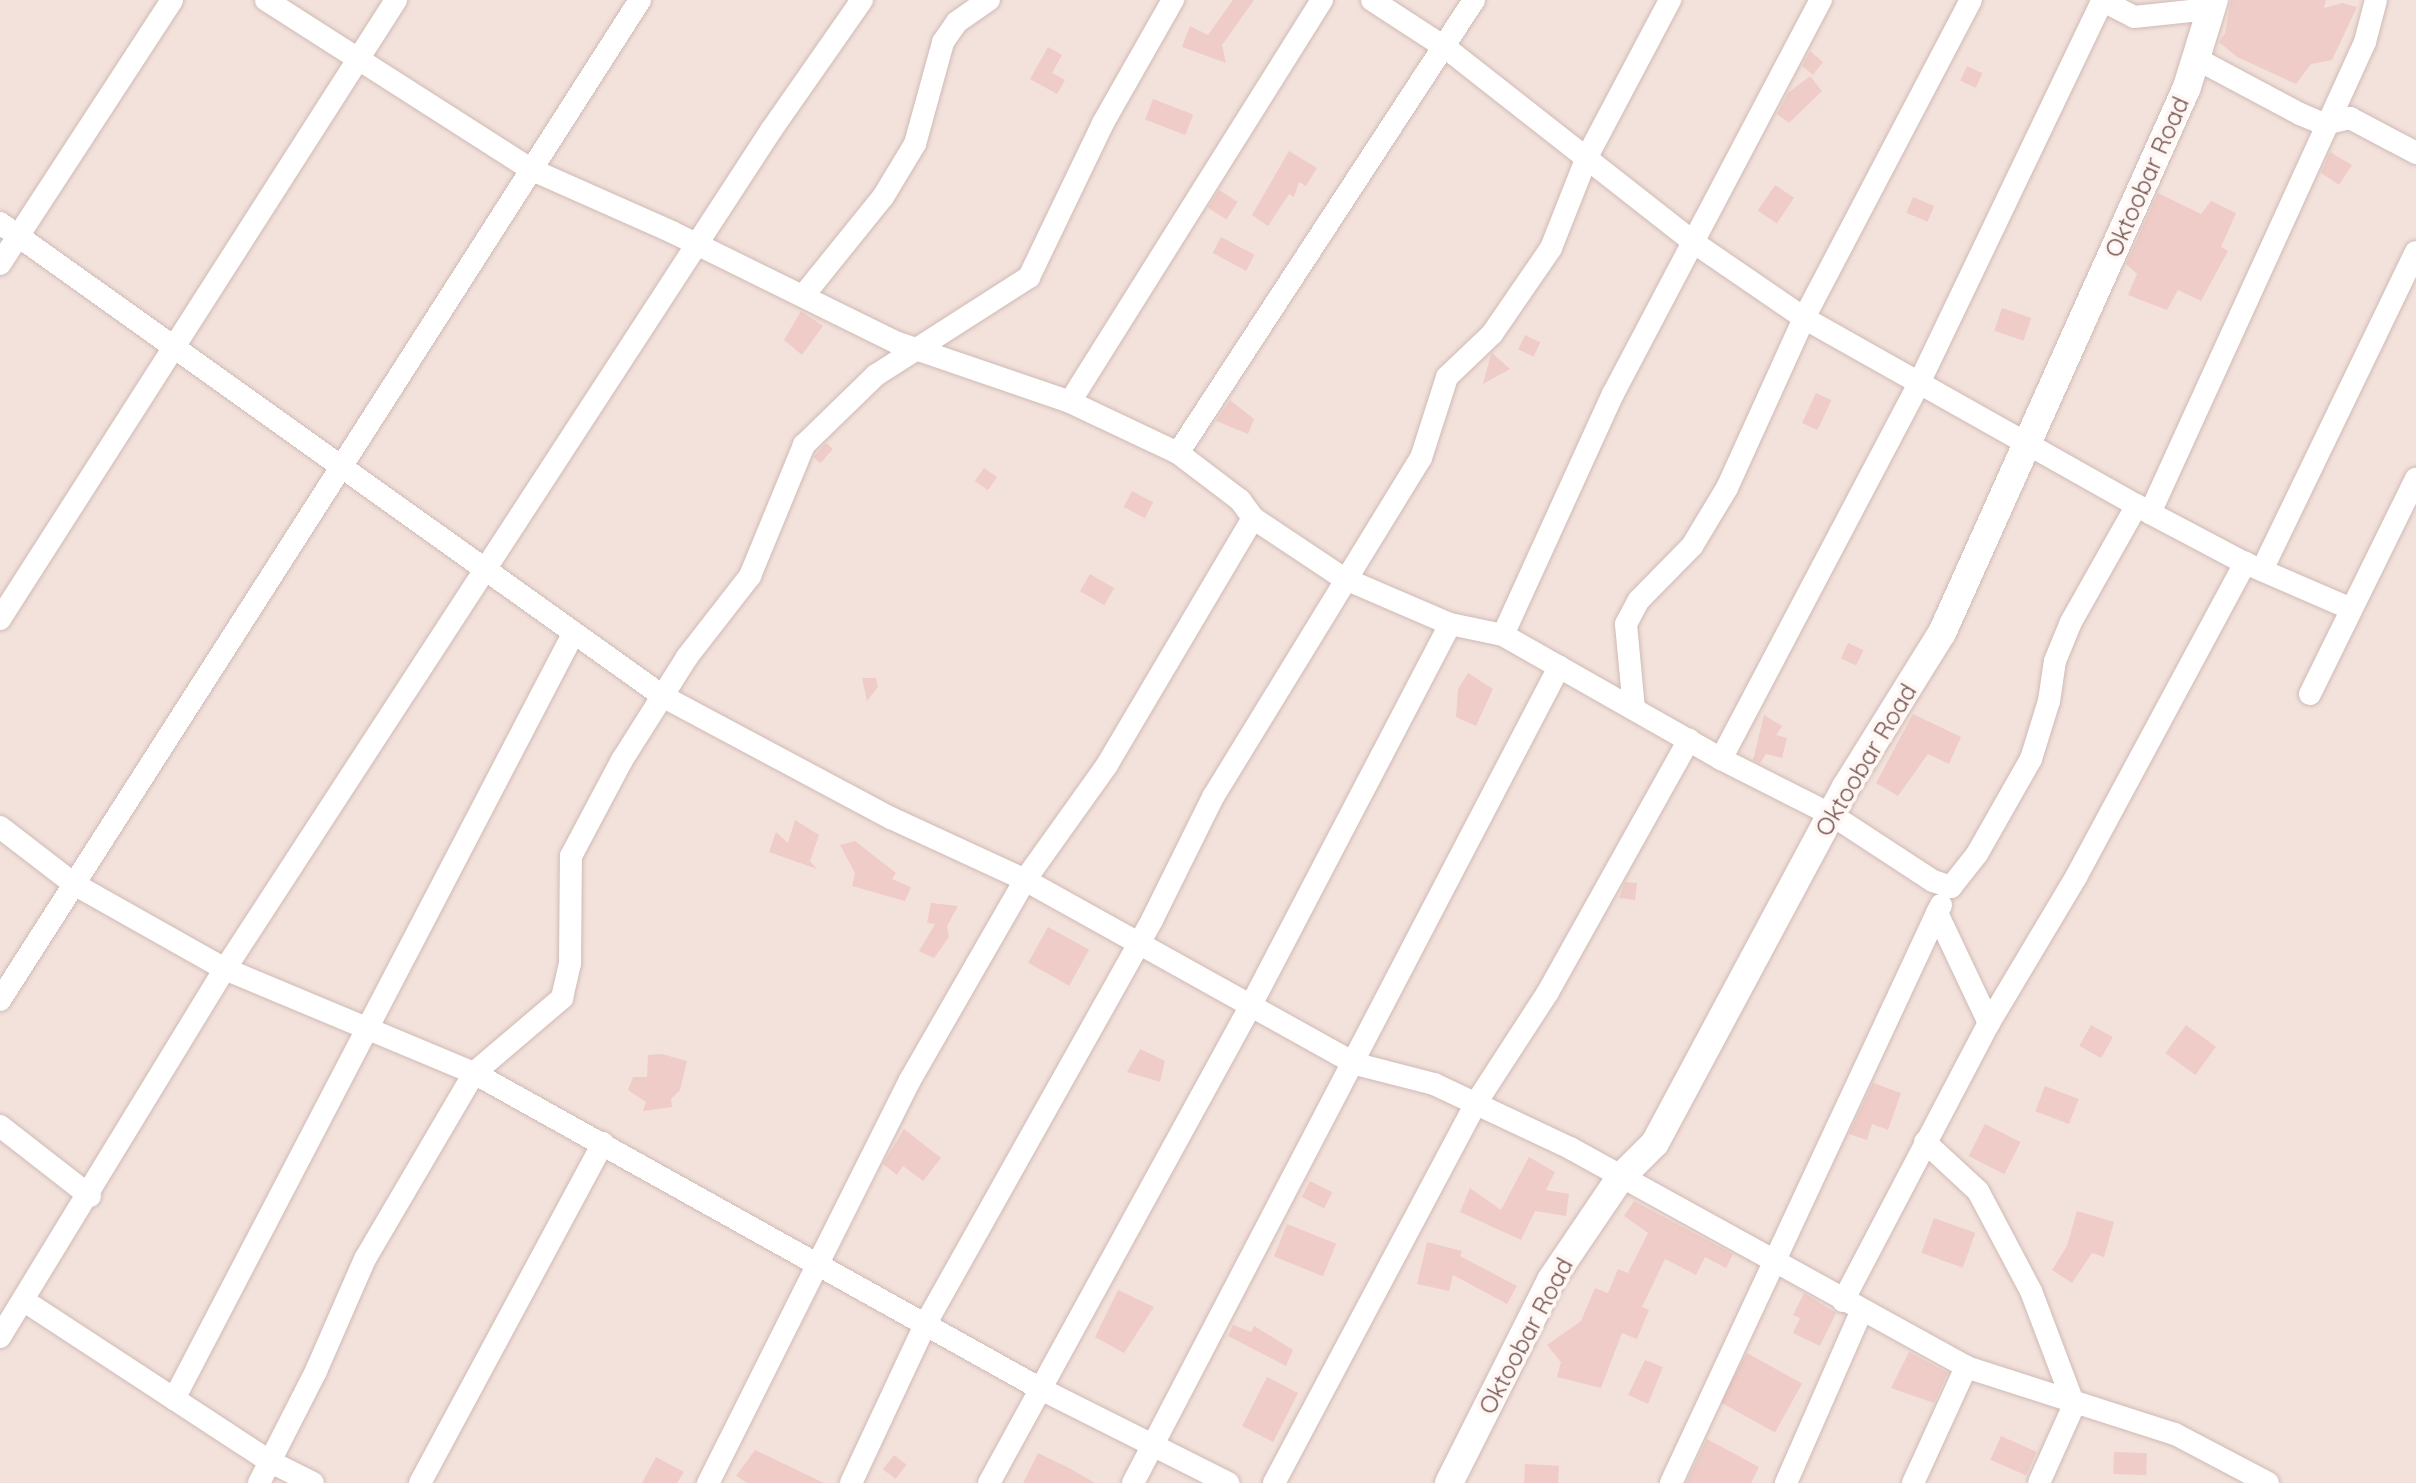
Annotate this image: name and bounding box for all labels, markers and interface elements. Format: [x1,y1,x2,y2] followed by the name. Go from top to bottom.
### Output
[2099,92,2195,262] street label: Oktoobar Road
[1809,679,1923,841] street label: Oktoobar Road
[1473,1253,1579,1419] street label: Oktoobar Road

